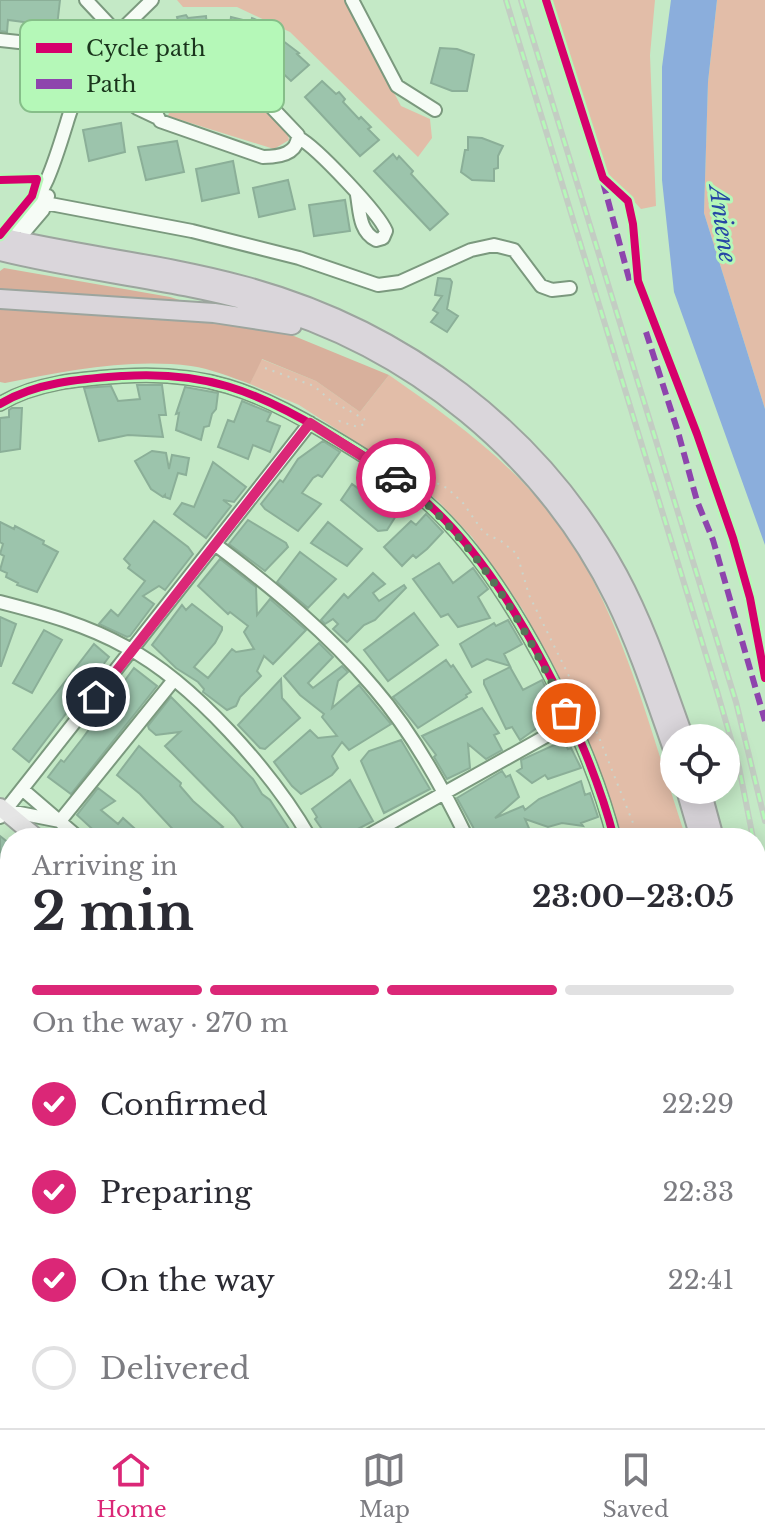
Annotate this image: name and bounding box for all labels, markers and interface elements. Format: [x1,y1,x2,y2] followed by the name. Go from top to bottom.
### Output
[20,20,284,112] legend
[86,35,206,62] text: Cycle path
[86,71,137,98] text: Path
[703,181,743,264] water label: Aniene
[356,438,436,518] courier
[374,456,418,500] icon: car
[62,663,130,731] pin
[74,675,118,719] icon: home
[532,679,600,747] pin
[544,691,588,735] icon: bag
[660,724,740,804] map controls
[660,724,740,804] button: locate
[32,850,178,882] text: Arriving in
[532,878,734,915] text: 23:00–23:05
[32,880,194,944] text: 2 min
[32,1007,288,1039] text: On the way · 270 m
[32,1082,76,1126] icon: check
[100,1086,268,1123] text: Confirmed
[662,1088,734,1120] text: 22:29
[32,1170,76,1214] icon: check
[100,1174,252,1211] text: Preparing
[663,1176,734,1208] text: 22:33
[32,1258,76,1302] icon: check
[100,1262,275,1299] text: On the way
[668,1264,734,1296] text: 22:41
[100,1350,250,1387] text: Delivered
[96,1448,167,1523] tab: Home
[359,1448,410,1523] tab: Map
[602,1448,669,1523] tab: Saved

